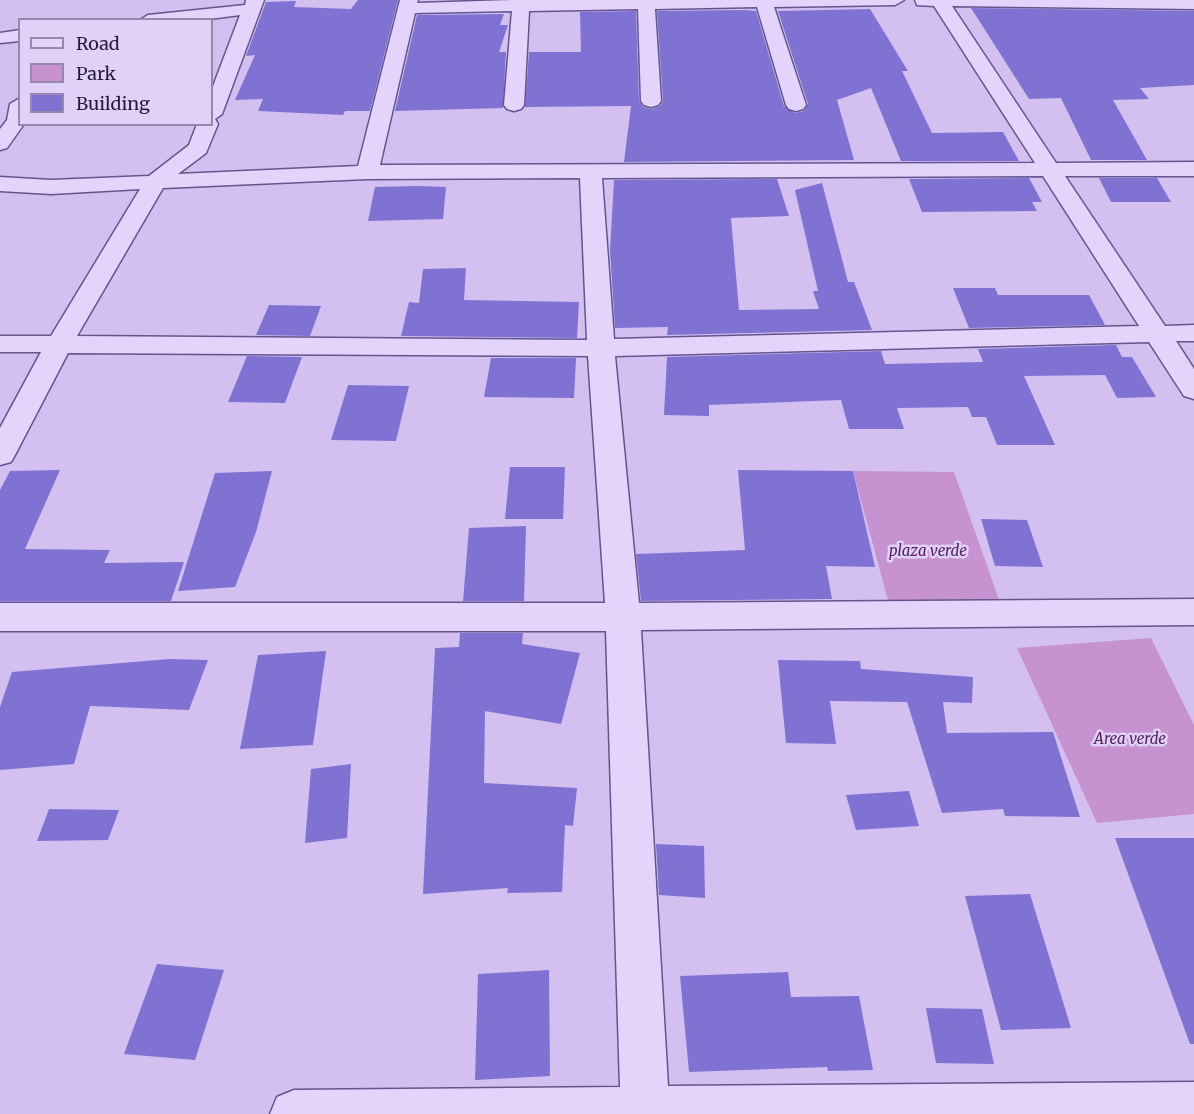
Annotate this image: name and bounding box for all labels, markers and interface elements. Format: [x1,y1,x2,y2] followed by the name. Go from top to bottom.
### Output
[18,18,213,126] legend
[76,32,120,55] text: Road
[76,62,116,85] text: Park
[76,92,150,115] text: Building
[889,543,967,561] park label: plaza verde
[1094,731,1166,749] park label: Area verde

